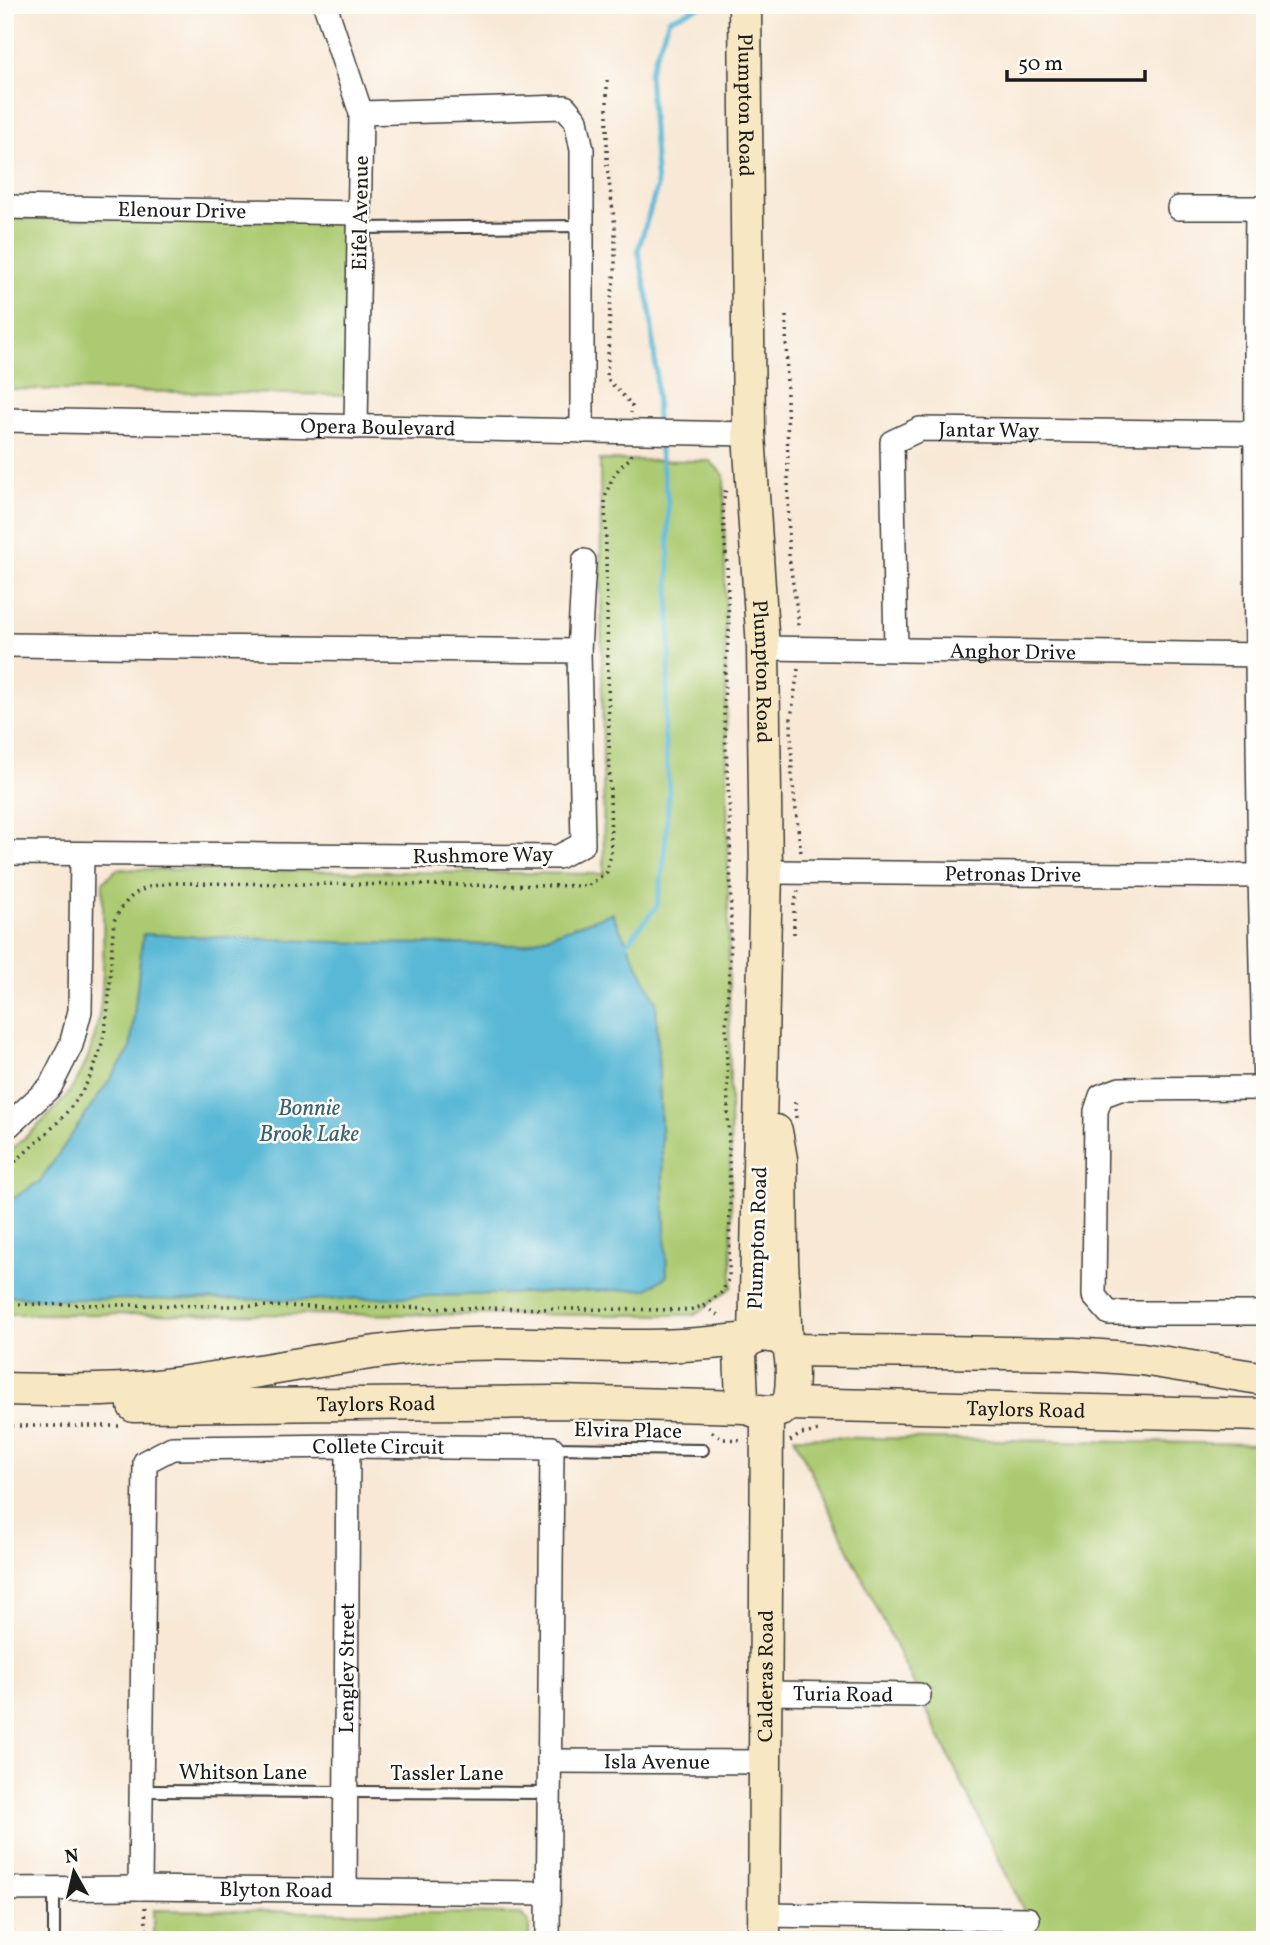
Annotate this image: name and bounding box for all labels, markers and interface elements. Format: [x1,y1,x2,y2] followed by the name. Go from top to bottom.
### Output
[729,33,760,177] street label: Plumpton Road
[1007,38,1146,82] scale bar
[1018,50,1063,79] text: 50 m
[346,155,377,271] street label: Eifel Avenue
[117,196,247,227] street label: Elenour Drive
[300,413,456,444] street label: Opera Boulevard
[938,416,1040,446] street label: Jantar Way
[744,599,777,744] street label: Plumpton Road
[950,638,1076,668] street label: Anghor Drive
[412,841,554,872] street label: Rushmore Way
[945,860,1081,891] street label: Petronas Drive
[259,1093,360,1151] water label: Bonnie Brook Lake
[742,1166,775,1310] street label: Plumpton Road
[316,1390,436,1420] street label: Taylors Road
[966,1395,1086,1427] street label: Taylors Road
[574,1416,682,1447] street label: Elvira Place
[312,1433,445,1463] street label: Collete Circuit
[333,1602,363,1734] street label: Lengley Street
[752,1610,782,1742] street label: Calderas Road
[793,1680,893,1711] street label: Turia Road
[604,1748,710,1778] street label: Isla Avenue
[179,1759,307,1788] street label: Whitson Lane
[390,1760,504,1789] street label: Tassler Lane
[38,1836,108,1906] north arrow
[63,1843,81,1871] text: N
[219,1876,333,1906] street label: Blyton Road

